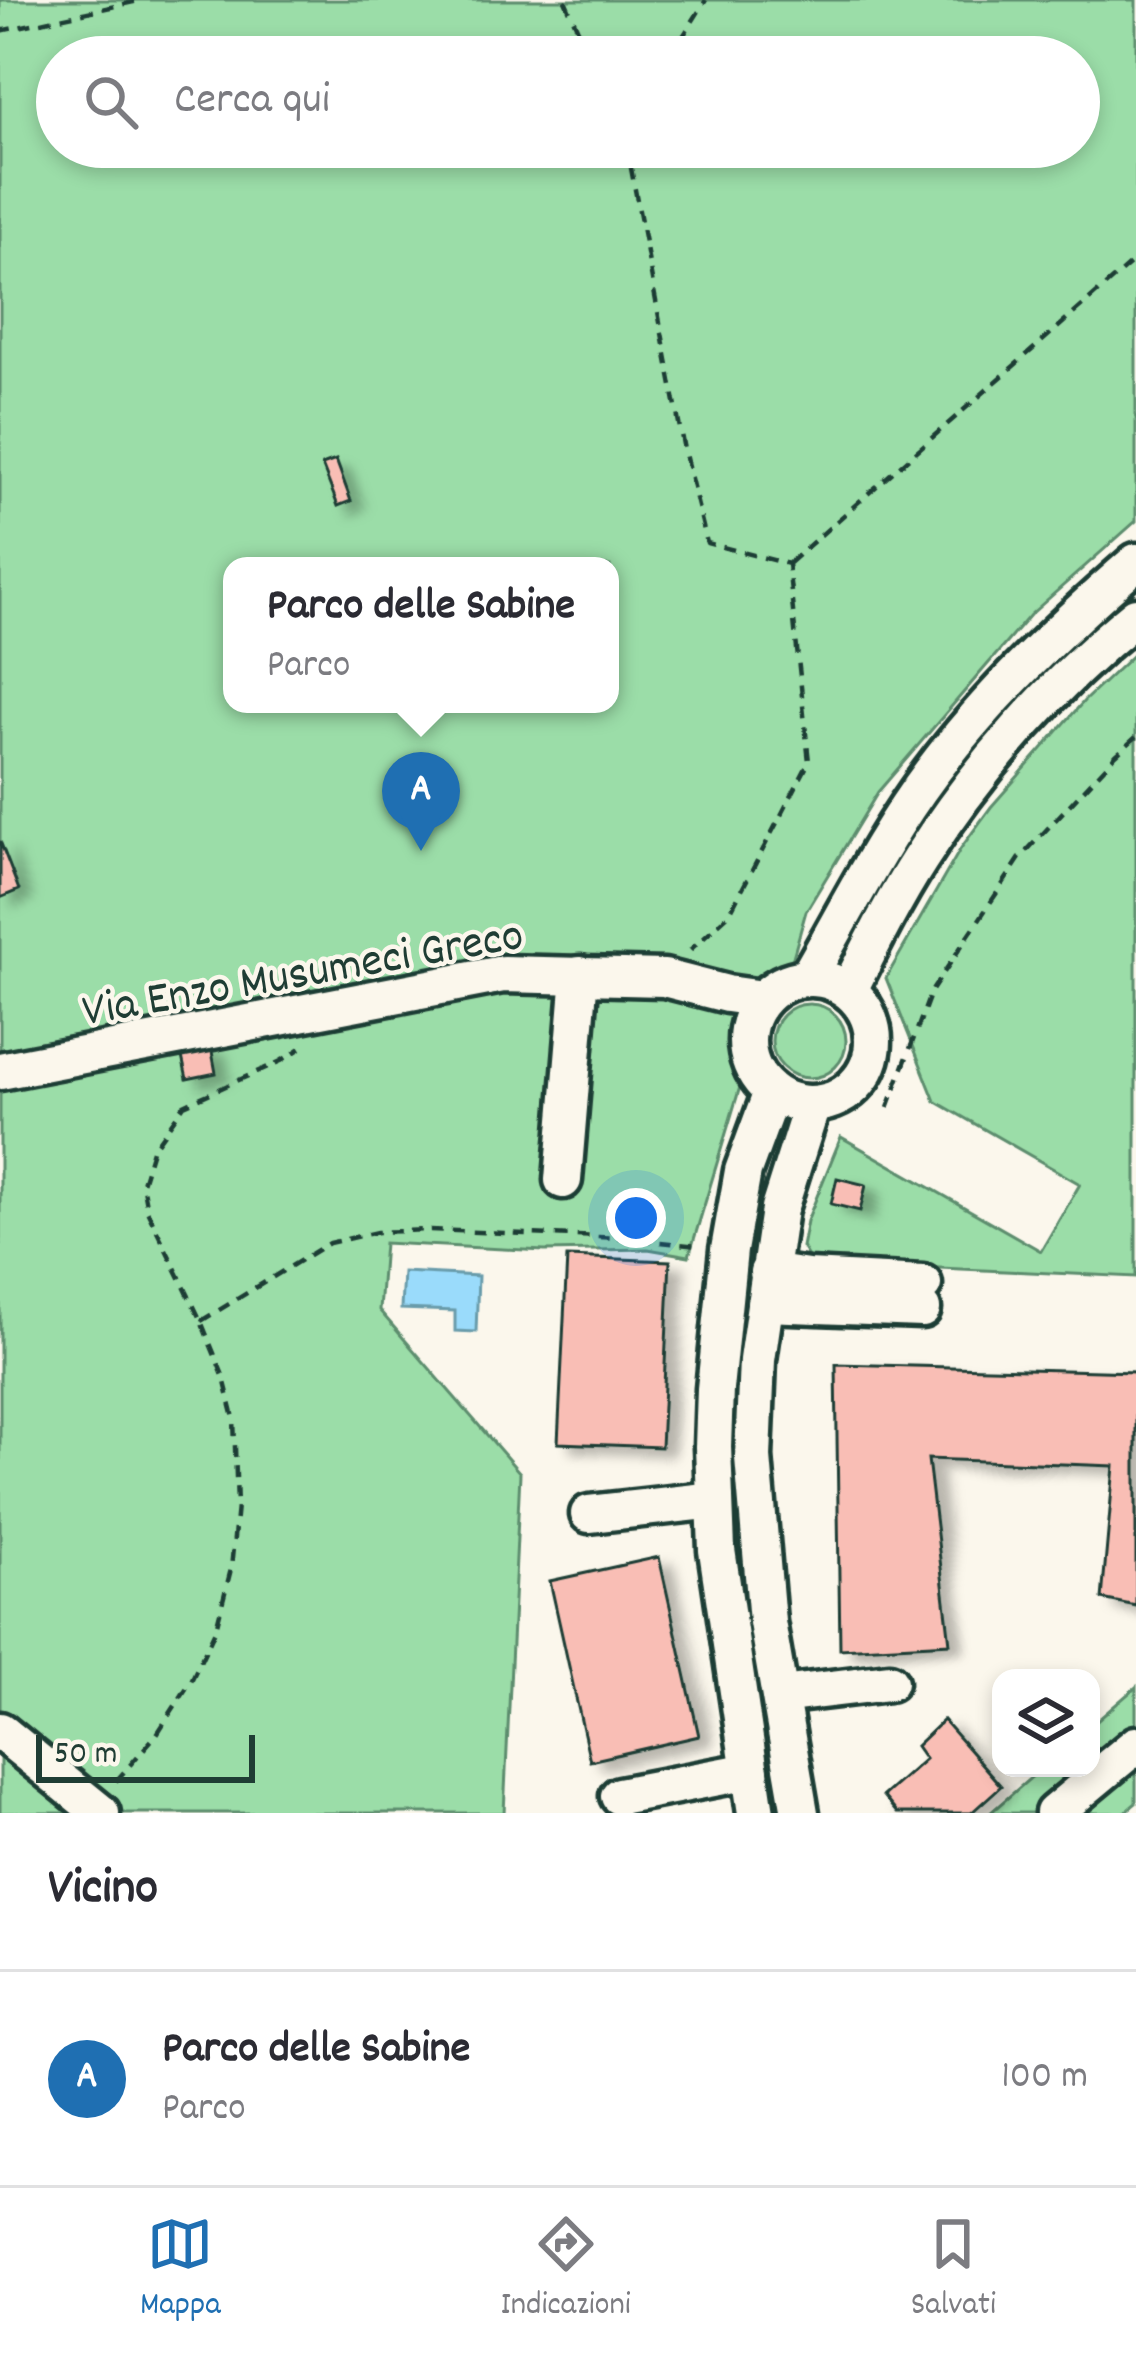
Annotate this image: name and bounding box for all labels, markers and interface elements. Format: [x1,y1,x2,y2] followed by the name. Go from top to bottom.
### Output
[36,36,1100,168] search box
[78,69,144,135] icon: search
[174,70,330,134] text: Cerca qui
[223,557,619,713] popup
[267,576,575,640] text: Parco delle Sabine
[267,640,350,695] text: Parco
[382,752,460,851] pin: A
[77,904,529,1049] street label: Via Enzo Musumeci Greco
[606,1188,666,1248] your location
[992,1669,1100,1777] map controls
[992,1669,1100,1777] button: layers
[36,1729,255,1782] scale bar
[54,1732,118,1779] text: 50 m
[48,1855,158,1927] text: Vicino
[162,2019,470,2083] text: Parco delle Sabine
[76,2051,98,2106] text: A
[1001,2051,1088,2106] text: 100 m
[162,2083,246,2138] text: Parco
[140,2211,221,2330] tab: Mappa
[501,2211,631,2330] tab: Indicazioni
[911,2211,996,2330] tab: Salvati

